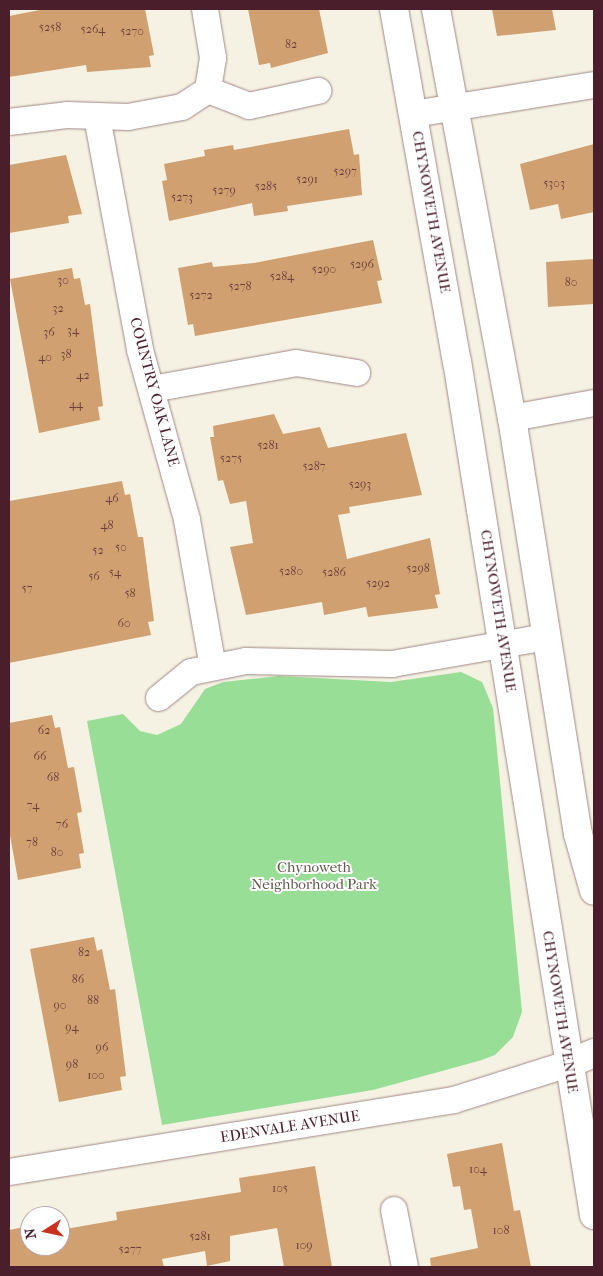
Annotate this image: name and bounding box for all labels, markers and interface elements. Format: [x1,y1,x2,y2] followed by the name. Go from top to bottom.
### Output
[39,21,61,35] house number: 5258
[81,23,105,37] house number: 5264
[120,25,144,39] house number: 5270
[285,38,297,52] house number: 82
[408,130,454,294] street label: CHYNOWETH AVENUE
[333,165,357,179] house number: 5297
[296,173,318,187] house number: 5291
[543,177,565,191] house number: 5303
[255,180,277,194] house number: 5285
[212,184,236,198] house number: 5279
[171,191,193,205] house number: 5273
[350,258,374,272] house number: 5296
[312,263,336,277] house number: 5290
[270,270,294,284] house number: 5284
[57,274,69,288] house number: 30
[565,276,577,290] house number: 80
[228,280,252,294] house number: 5278
[189,289,213,303] house number: 5272
[52,302,64,316] house number: 32
[125,316,183,468] street label: COUNTRY OAK LANE
[67,324,79,338] house number: 34
[43,326,55,340] house number: 36
[61,348,71,362] house number: 38
[38,351,52,365] house number: 40
[76,369,90,383] house number: 42
[69,398,83,412] house number: 44
[257,439,279,453] house number: 5281
[220,452,242,466] house number: 5275
[302,460,326,474] house number: 5287
[349,478,371,492] house number: 5293
[105,492,119,506] house number: 46
[100,519,114,533] house number: 48
[476,529,520,693] street label: CHYNOWETH AVENUE
[115,541,127,555] house number: 50
[92,544,104,558] house number: 52
[406,562,430,576] house number: 5298
[279,565,303,579] house number: 5280
[109,566,121,580] house number: 54
[322,566,346,580] house number: 5286
[88,570,100,584] house number: 56
[366,577,390,591] house number: 5292
[22,582,32,596] house number: 57
[124,587,136,601] house number: 58
[117,617,131,631] house number: 60
[38,724,50,738] house number: 62
[34,750,46,764] house number: 66
[47,771,59,785] house number: 68
[27,799,39,813] house number: 74
[56,818,68,832] house number: 76
[26,836,38,850] house number: 78
[51,846,63,860] house number: 80
[251,858,377,893] park label: Chynoweth Neighborhood Park
[538,930,582,1094] street label: CHYNOWETH AVENUE
[78,946,90,960] house number: 82
[72,973,84,987] house number: 86
[87,994,99,1008] house number: 88
[54,999,66,1013] house number: 90
[65,1021,79,1035] house number: 94
[96,1041,108,1055] house number: 96
[66,1058,78,1072] house number: 98
[87,1069,105,1083] house number: 100
[219,1107,361,1147] street label: EDENVALE AVENUE
[469,1163,487,1177] house number: 104
[272,1182,288,1196] house number: 105
[20,1206,70,1256] north arrow
[493,1224,509,1238] house number: 108
[21,1227,40,1240] text: N
[189,1230,211,1244] house number: 5281
[295,1239,313,1253] house number: 109
[119,1243,141,1257] house number: 5277

